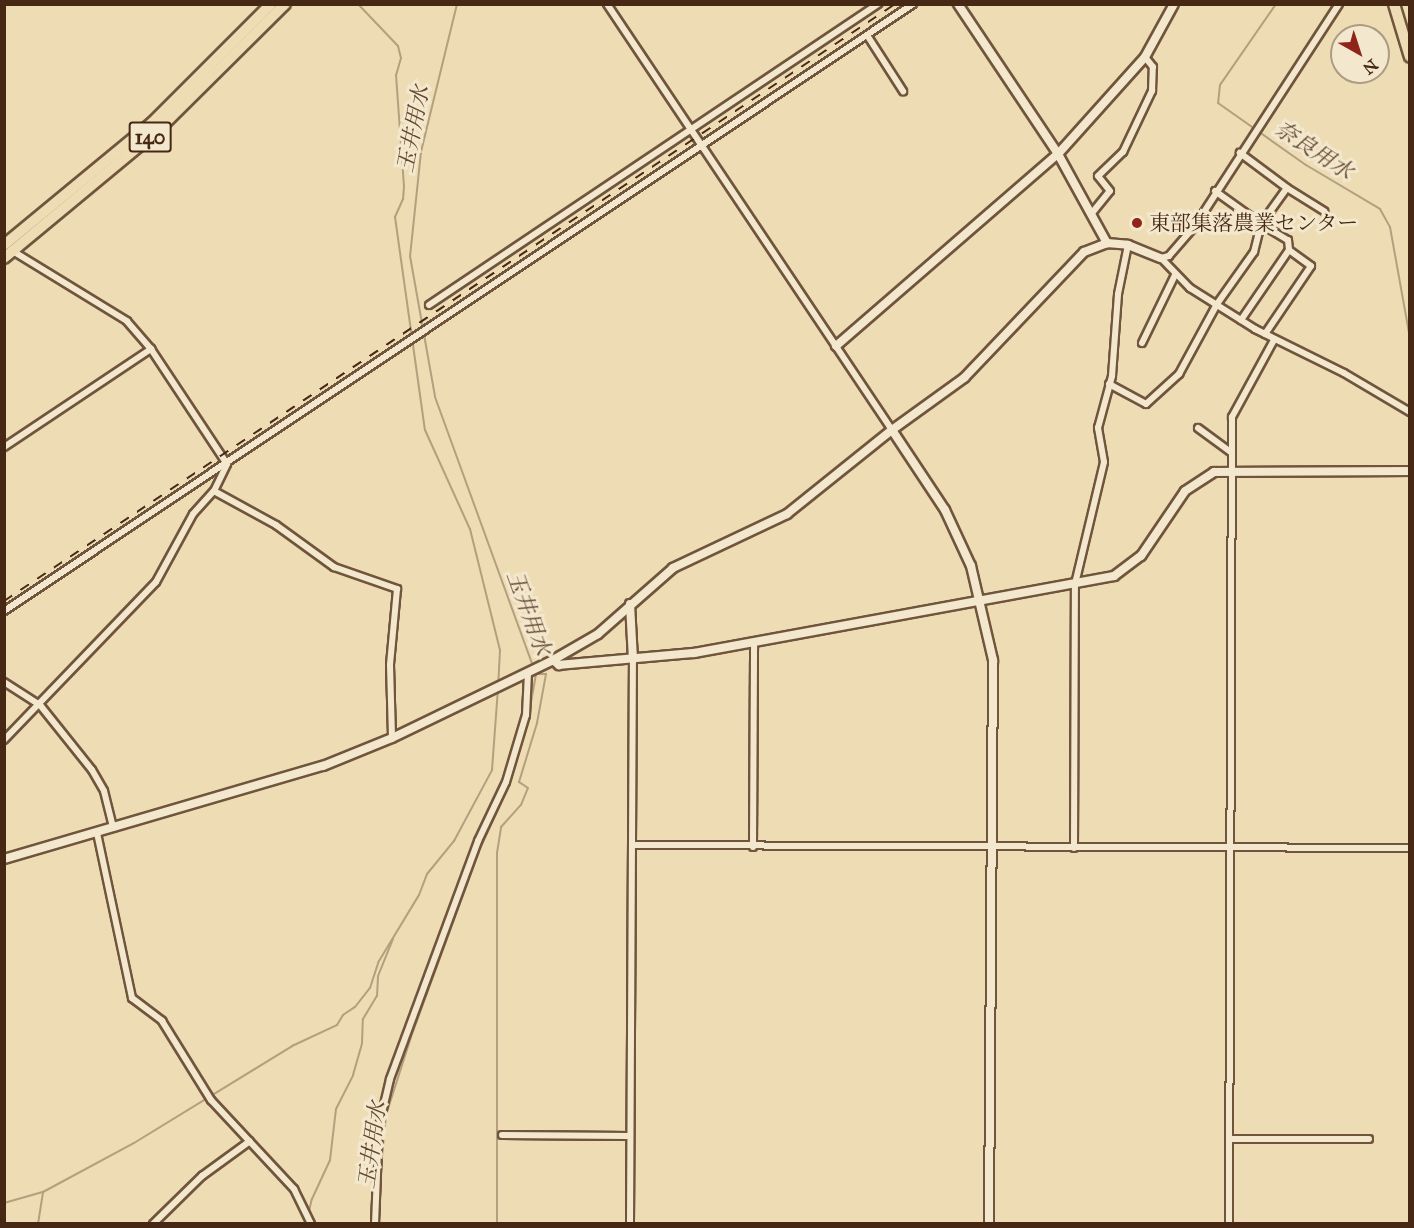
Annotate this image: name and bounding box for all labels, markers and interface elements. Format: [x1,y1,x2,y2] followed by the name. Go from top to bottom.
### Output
[1330,24,1390,84] north arrow
[1359,55,1382,78] text: N
[392,83,434,175] water label: 玉井用水
[1270,115,1358,185] water label: 奈良用水
[128,120,172,154] road number: 140
[1149,210,1359,236] place label: 東部集落農業センター
[1130,216,1144,230] marker: 東部集落農業センター
[502,567,556,659] water label: 玉井用水
[353,1100,391,1190] water label: 玉井用水

